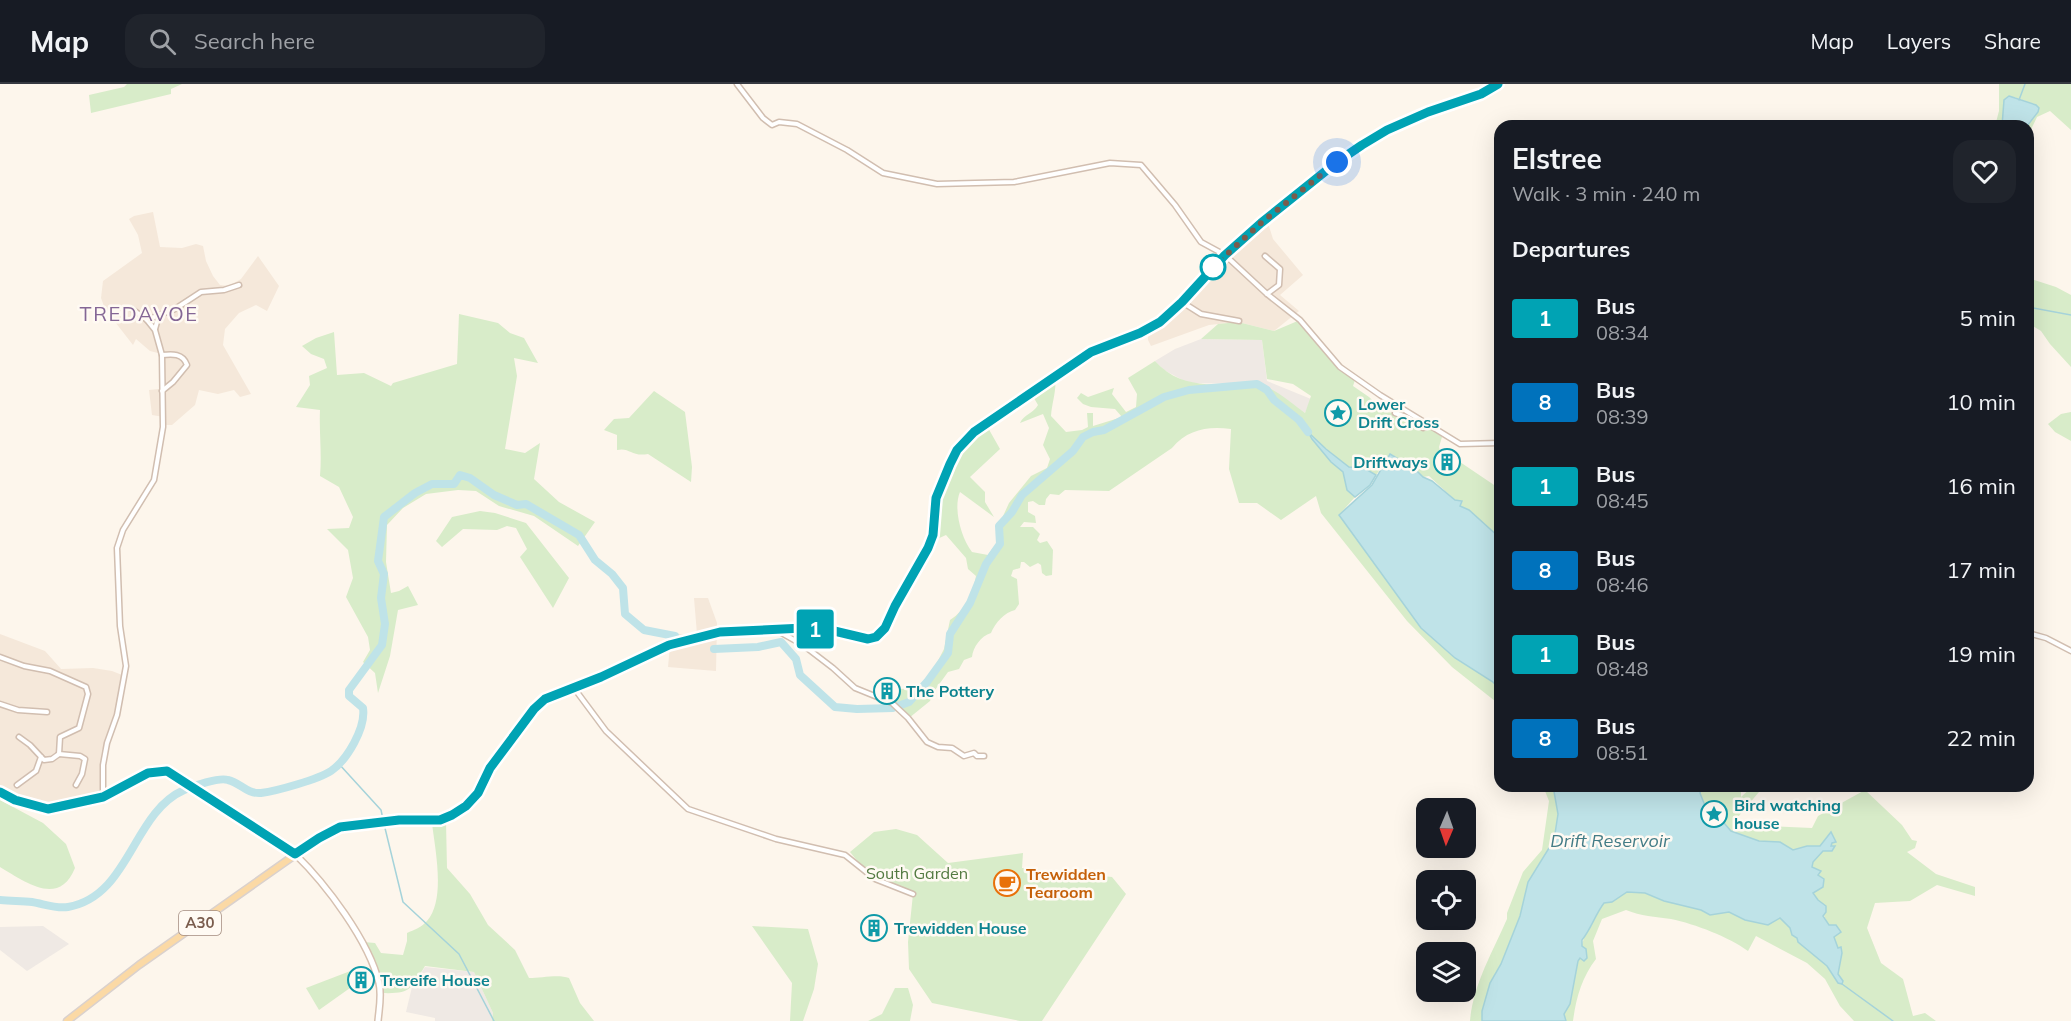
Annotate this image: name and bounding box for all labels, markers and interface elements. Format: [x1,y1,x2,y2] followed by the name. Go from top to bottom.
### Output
[125,14,545,68] search box
[30,24,89,59] text: Map
[146,25,179,58] icon: search
[194,27,315,55] text: Search here
[1811,28,1854,54] text: Map
[1887,28,1951,54] text: Layers
[1984,28,2041,54] text: Share
[1953,140,2016,203] button: heart
[1512,141,1602,176] text: Elstree
[1322,147,1352,177] your location
[1512,181,1700,206] text: Walk · 3 min · 240 m
[1512,235,1630,263] text: Departures
[1200,254,1226,280] unlabelled marker
[1596,292,1635,320] text: Bus
[80,301,198,326] district label: TREDAVOE
[1960,304,2016,332] text: 5 min
[1539,305,1551,331] text: 1
[1596,320,1649,345] text: 08:34
[1596,376,1635,404] text: Bus
[1946,388,2016,416] text: 10 min
[1539,389,1551,415] text: 8
[1358,394,1439,432] place label: Lower Drift Cross
[1323,398,1353,428] place icon: Lower Drift Cross
[1596,404,1649,429] text: 08:39
[1432,447,1462,477] building icon: Driftways
[1353,452,1428,472] place label: Driftways
[1596,460,1635,488] text: Bus
[1946,472,2016,500] text: 16 min
[1539,473,1551,499] text: 1
[1596,488,1649,513] text: 08:45
[1596,544,1635,572] text: Bus
[1946,556,2016,584] text: 17 min
[1539,557,1551,583] text: 8
[1596,572,1649,597] text: 08:46
[796,610,834,648] line badge: 1
[809,616,821,642] text: 1
[1596,628,1635,656] text: Bus
[1946,640,2016,668] text: 19 min
[1539,641,1551,667] text: 1
[1596,656,1649,681] text: 08:48
[872,676,902,706] building icon: The Pottery
[906,681,994,701] place label: The Pottery
[1596,712,1635,740] text: Bus
[1946,724,2016,752] text: 22 min
[1539,725,1551,751] text: 8
[1596,740,1649,765] text: 08:51
[1734,795,1841,833] place label: Bird watching house
[1416,798,1476,858] north arrow
[1416,798,1476,1002] map controls
[1699,799,1729,829] place icon: Bird watching house
[1550,829,1671,852] water label: Drift Reservoir
[866,863,968,883] park label: South Garden
[1026,864,1106,902] place label: Trewidden Tearoom
[992,868,1022,898] cafe icon: Trewidden Tearoom
[1416,870,1476,930] button: locate
[179,911,221,935] road number: A30
[859,913,889,943] building icon: Trewidden House
[894,918,1027,938] place label: Trewidden House
[1416,942,1476,1002] button: layers
[346,965,376,995] building icon: Trereife House
[380,970,490,990] place label: Trereife House

